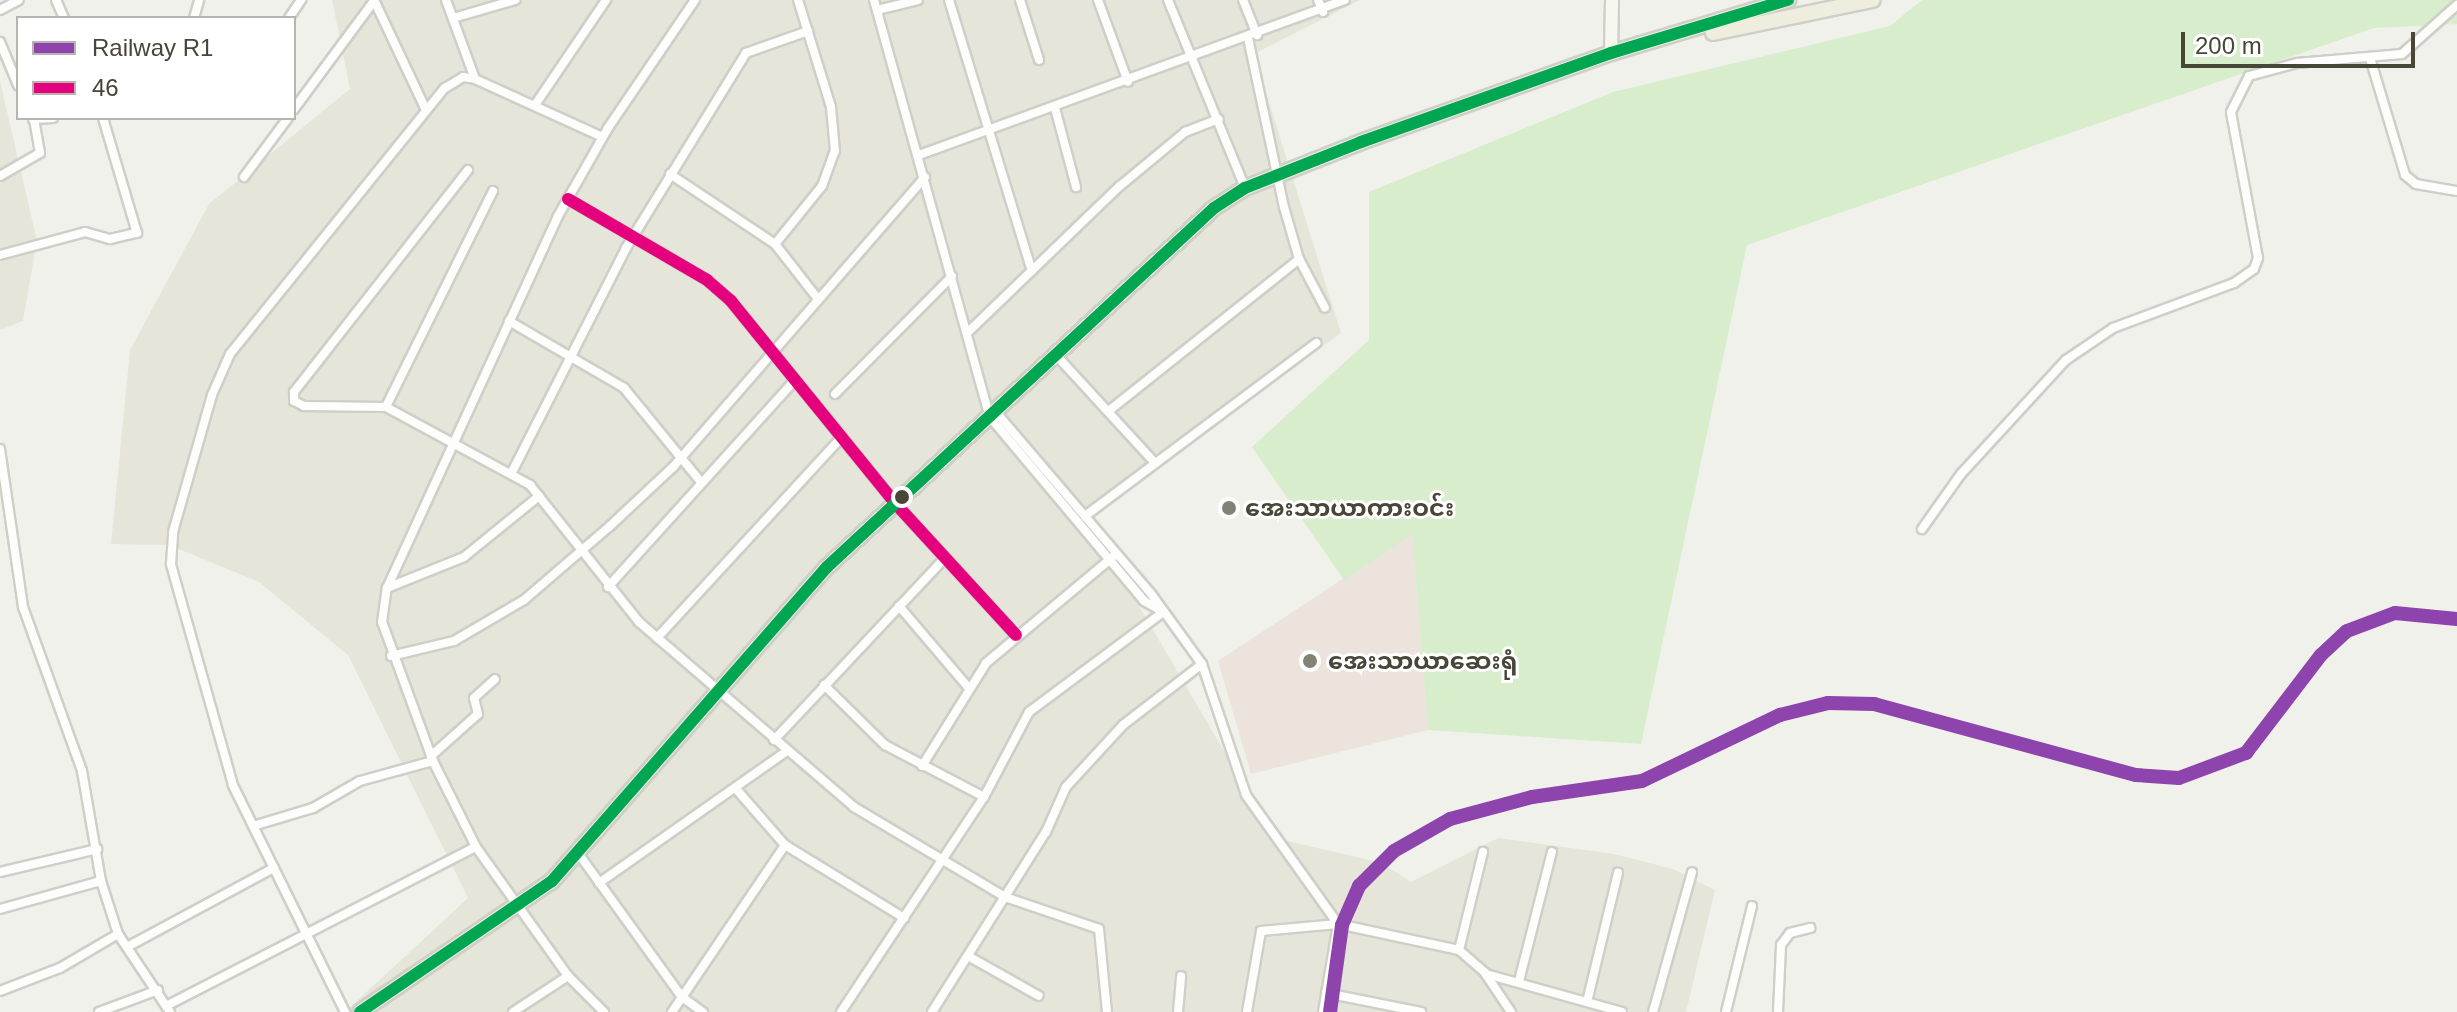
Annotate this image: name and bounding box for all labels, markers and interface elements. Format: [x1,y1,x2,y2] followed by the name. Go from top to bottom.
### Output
[16,16,296,120] legend
[2185,16,2419,66] scale bar
[2195,32,2262,59] text: 200 m
[92,34,213,61] text: Railway R1
[92,74,119,101] text: 46
[894,489,910,505] unlabelled marker
[1245,494,1454,522] place label: အေးသာယာကားဝင်း
[1220,499,1238,517] marker: အေးသာယာကားဝင်း
[1328,647,1517,675] place label: အေးသာယာဆေးရုံ
[1299,650,1321,672] marker: အေးသာယာဆေးရုံ

